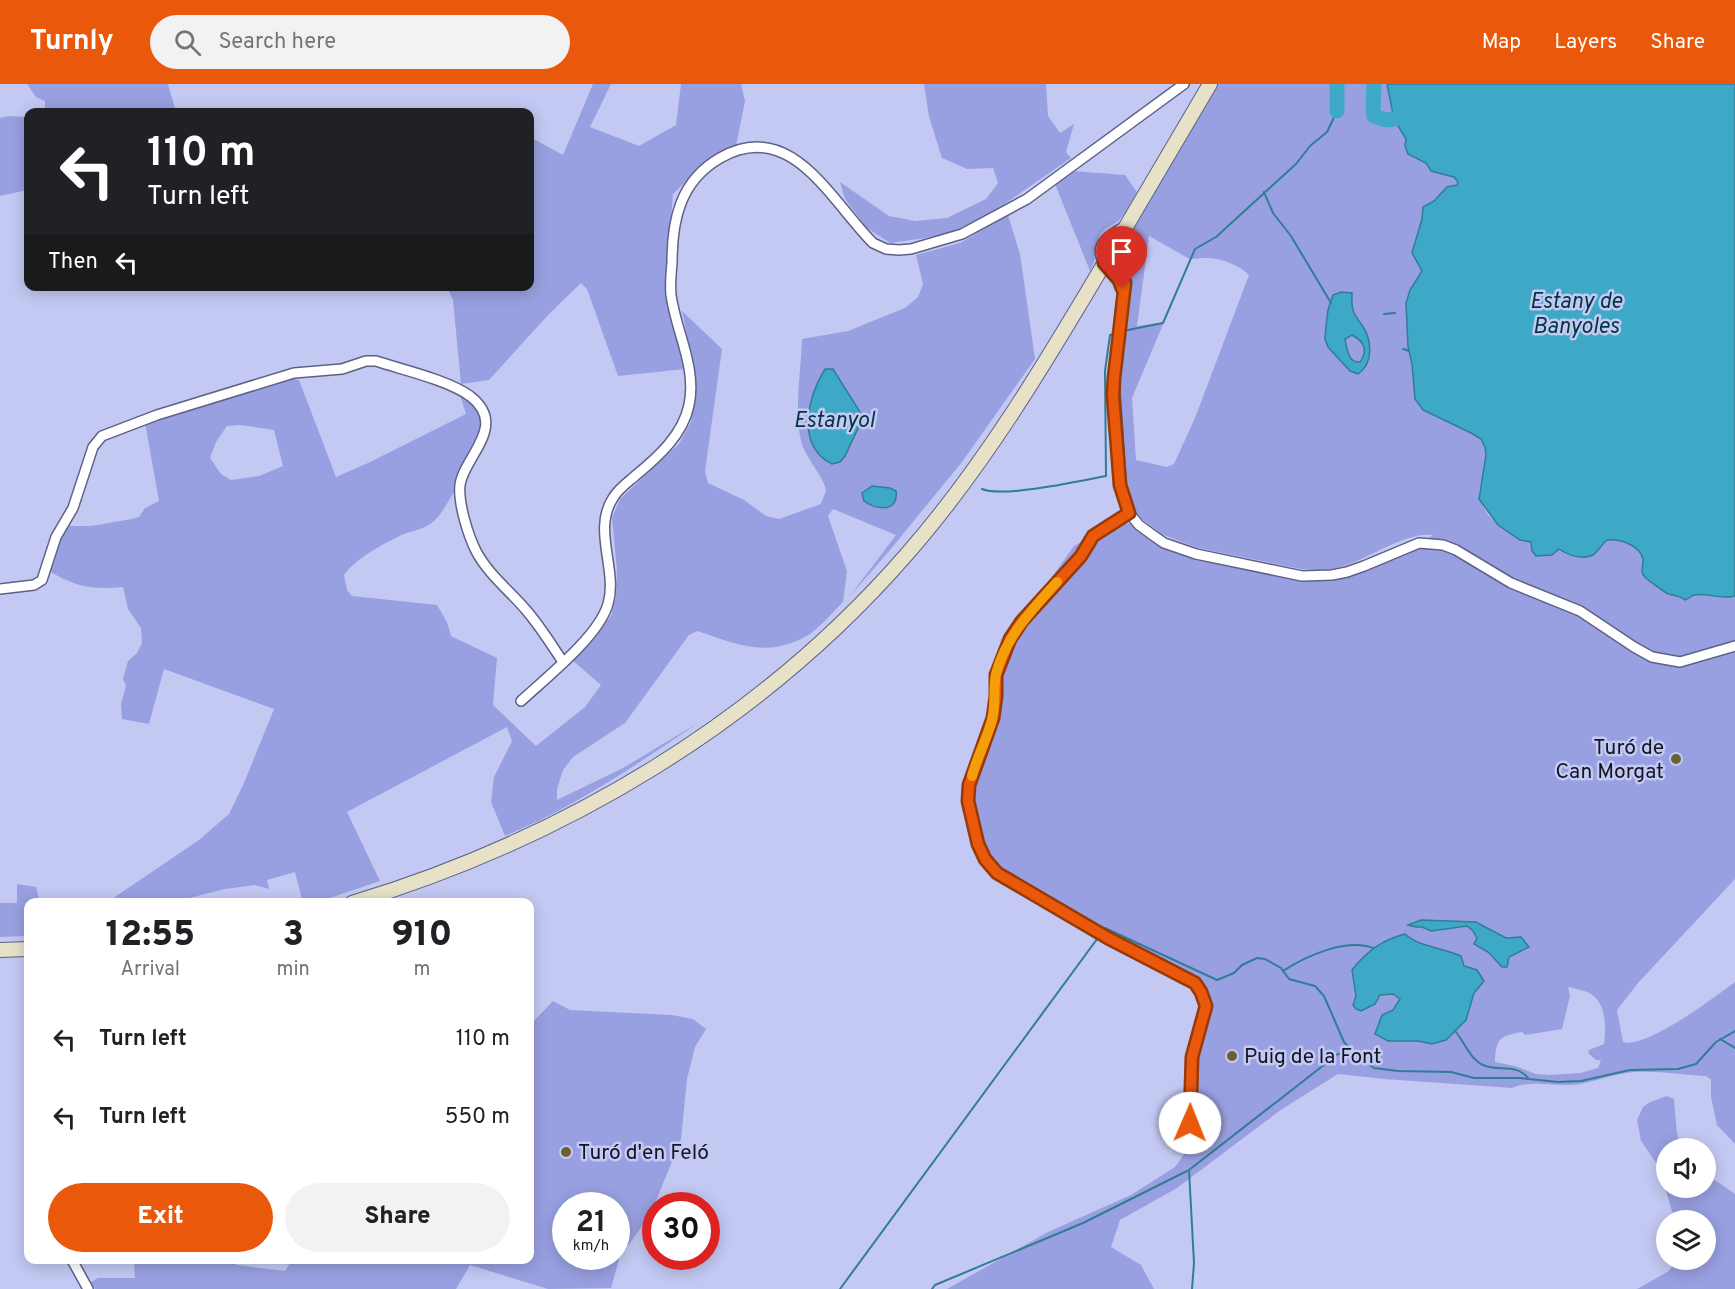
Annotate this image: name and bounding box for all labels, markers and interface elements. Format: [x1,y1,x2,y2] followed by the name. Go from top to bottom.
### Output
[150,15,570,69] search box
[30,24,114,60] text: Turnly
[171,26,204,59] icon: search
[219,29,336,56] text: Search here
[1482,29,1521,56] text: Map
[1554,29,1617,56] text: Layers
[1650,29,1705,56] text: Share
[147,128,256,181] text: 110 m
[48,132,126,210] icon: left
[147,180,249,214] text: Turn left
[1096,226,1147,288] pin
[1105,235,1138,268] icon: arrive
[110,246,143,279] icon: left
[48,249,98,276] text: Then
[1530,289,1623,341] water label: Estany de Banyoles
[793,408,876,435] water label: Estanyol
[1556,735,1664,786] place label: Turó de Can Morgat
[1669,752,1683,766] marker: Turó de Can Morgat
[106,913,195,959] text: 12:55
[282,913,304,959] text: 3
[391,913,452,959] text: 910
[120,957,180,983] text: Arrival
[277,957,310,983] text: min
[413,957,430,983] text: m
[48,1023,81,1056] icon: left
[99,1026,187,1053] text: Turn left
[456,1026,510,1053] text: 110 m
[1244,1044,1382,1071] place label: Puig de la Font
[1225,1049,1239,1063] marker: Puig de la Font
[1158,1091,1222,1155] position arrow
[48,1101,81,1134] icon: left
[99,1104,187,1131] text: Turn left
[445,1104,510,1131] text: 550 m
[1656,1138,1716,1270] map controls
[1656,1138,1716,1198] button: sound
[578,1140,709,1167] place label: Turó d'en Feló
[559,1145,573,1159] marker: Turó d'en Feló
[48,1183,273,1252] button: Exit
[285,1183,510,1252] button: Share
[642,1192,720,1270] speed limit sign: 30
[576,1205,606,1242] text: 21
[1656,1210,1716,1270] button: layers
[573,1237,609,1256] text: km/h

